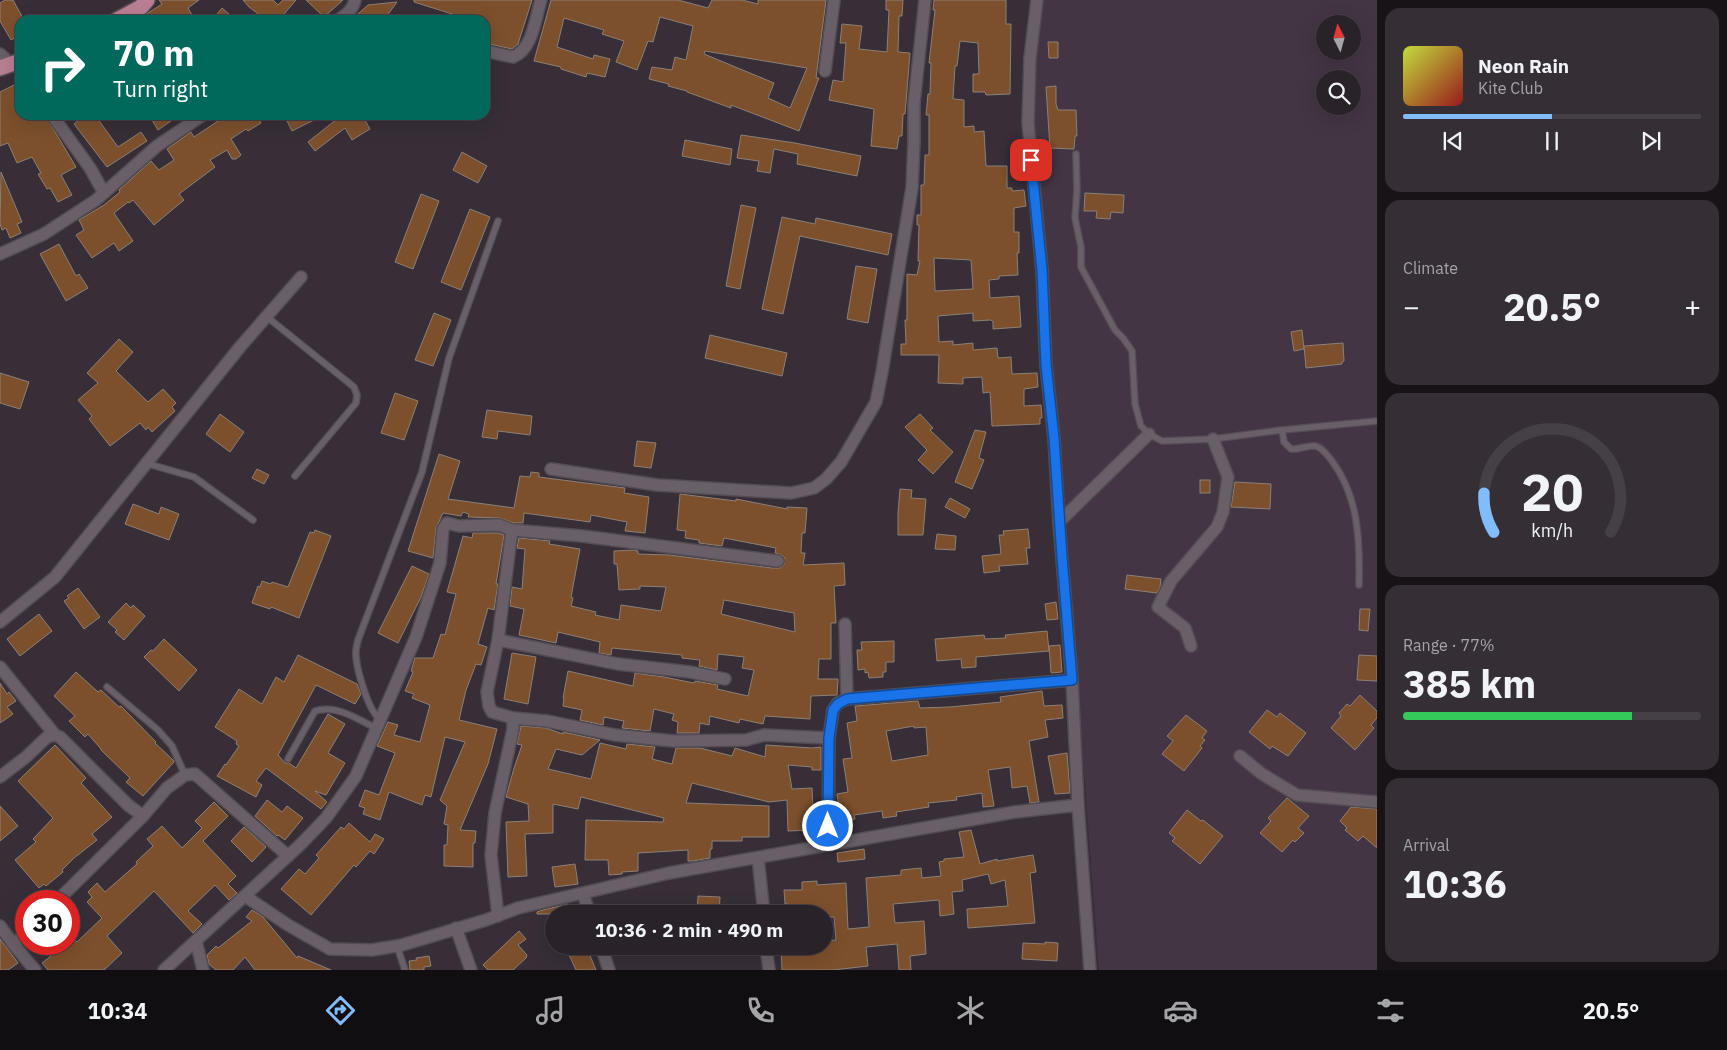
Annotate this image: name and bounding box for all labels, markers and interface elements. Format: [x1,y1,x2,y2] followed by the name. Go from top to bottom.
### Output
[1316,15,1361,60] north arrow
[1316,15,1361,115] map controls
[113,30,195,76] text: 70 m
[30,35,95,100] icon: right
[1478,54,1569,78] text: Neon Rain
[1316,70,1361,115] button: search
[113,74,208,103] text: Turn right
[1478,78,1543,98] text: Kite Club
[1439,127,1467,155] icon: previous
[1538,127,1566,155] icon: pause
[1637,127,1665,155] icon: next
[1010,139,1052,181] pin
[1017,146,1045,174] icon: arrive
[1403,258,1458,278] text: Climate
[1503,282,1601,331] text: 20.5°
[1403,288,1420,325] text: −
[1684,288,1701,325] text: +
[1521,458,1583,525] text: 20
[1531,519,1573,542] text: km/h
[1403,635,1495,655] text: Range · 77%
[1403,659,1536,708] text: 385 km
[801,799,853,851] position arrow
[1403,835,1450,855] text: Arrival
[1403,859,1507,908] text: 10:36
[15,890,80,955] speed limit sign: 30
[595,918,783,942] text: 10:36 · 2 min · 490 m
[323,993,358,1028] icon: directions
[533,993,568,1028] icon: music
[743,993,778,1028] icon: phone
[953,993,988,1028] icon: climate
[1163,993,1198,1028] icon: car
[1373,993,1408,1028] icon: filters
[88,996,148,1025] text: 10:34
[1583,996,1639,1025] text: 20.5°

